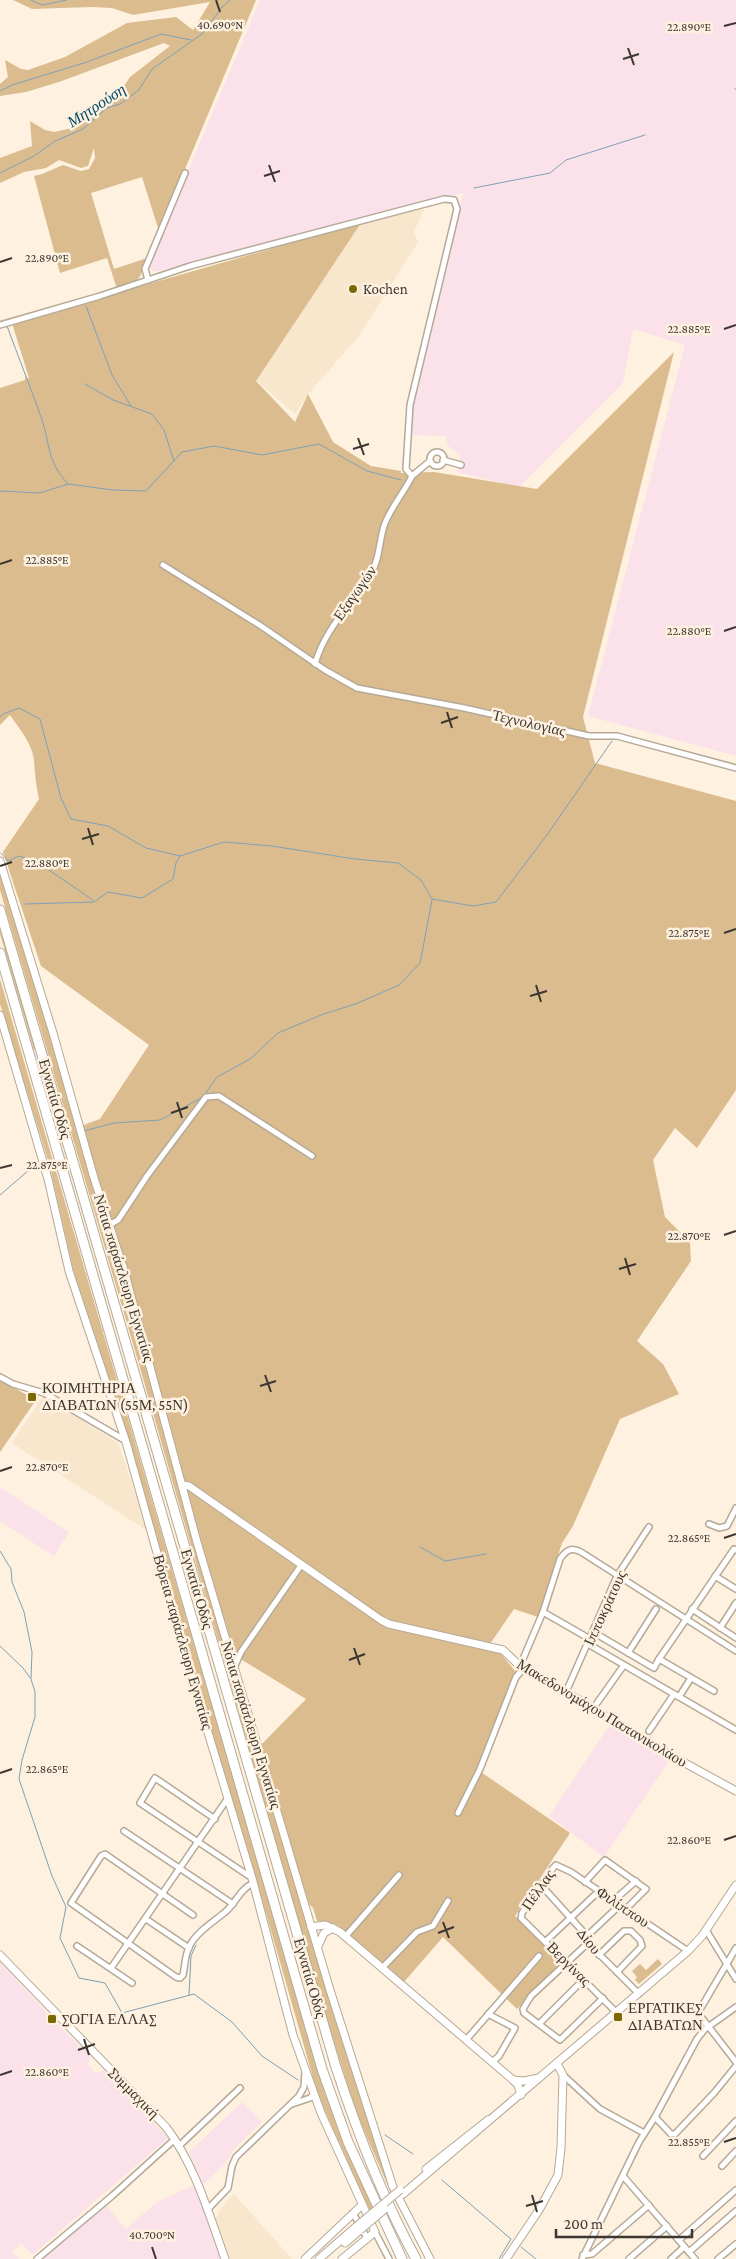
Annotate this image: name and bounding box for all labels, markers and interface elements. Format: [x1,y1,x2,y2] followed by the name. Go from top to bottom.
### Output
[197,18,243,32] text: 40.690°N
[667,20,711,34] text: 22.890°E
[63,80,129,132] water label: Μητρούση
[25,251,69,265] text: 22.890°E
[363,281,408,297] place label: Kochen
[347,283,359,295] marker: Kochen
[667,322,711,336] text: 22.885°E
[25,553,69,567] text: 22.885°E
[330,562,380,623] street label: Εξαγωγών
[667,624,712,638] text: 22.880°E
[491,707,567,739] street label: Τεχνολογίας
[25,856,70,870] text: 22.880°E
[668,926,710,940] text: 22.875°E
[36,1057,74,1141] street label: Εγνατία Οδός
[26,1158,68,1172] text: 22.875°E
[91,1192,157,1364] street label: Νότια παράπλευρη Εγνατίας
[668,1229,711,1243] text: 22.870°E
[42,1380,188,1414] place label: ΚΟΙΜΗΤΗΡΙΑ ΔΙΑΒΑΤΩΝ (55Μ, 55Ν)
[26,1391,38,1403] marker: ΚΟΙΜΗΤΗΡΙΑ ΔΙΑΒΑΤΩΝ (55Μ, 55Ν)
[26,1460,69,1474] text: 22.870°E
[668,1531,711,1545] text: 22.865°E
[178,1547,216,1631] street label: Εγνατία Οδός
[150,1553,216,1731] street label: Βόρεια παράπλευρη Εγνατίας
[581,1568,629,1648] street label: Ιπποκράτους
[218,1639,284,1811] street label: Νότια παράπλευρη Εγνατίας
[514,1656,690,1771] street label: Μακεδονομάχου Παπανικολάου
[26,1762,69,1776] text: 22.865°E
[667,1833,712,1847] text: 22.860°E
[518,1867,558,1913] street label: Πέλλας
[594,1884,652,1930] street label: Φιλίππου
[574,1925,604,1957] street label: Δίου
[291,1936,329,2020] street label: Εγνατία Οδός
[544,1939,594,1989] street label: Βεργίνας
[628,2000,703,2033] place label: ΕΡΓΑΤΙΚΕΣ ΔΙΑΒΑΤΩΝ
[62,2011,156,2027] place label: ΣΟΓΙΑ ΕΛΛΑΣ
[612,2011,624,2023] marker: ΕΡΓΑΤΙΚΕΣ ΔΙΑΒΑΤΩΝ
[46,2013,58,2025] marker: ΣΟΓΙΑ ΕΛΛΑΣ
[105,2064,162,2123] street label: Συμμαχική
[25,2065,70,2079] text: 22.860°E
[668,2135,711,2149] text: 22.855°E
[556,2206,692,2238] scale bar
[564,2216,603,2232] text: 200 m
[129,2228,175,2242] text: 40.700°N

